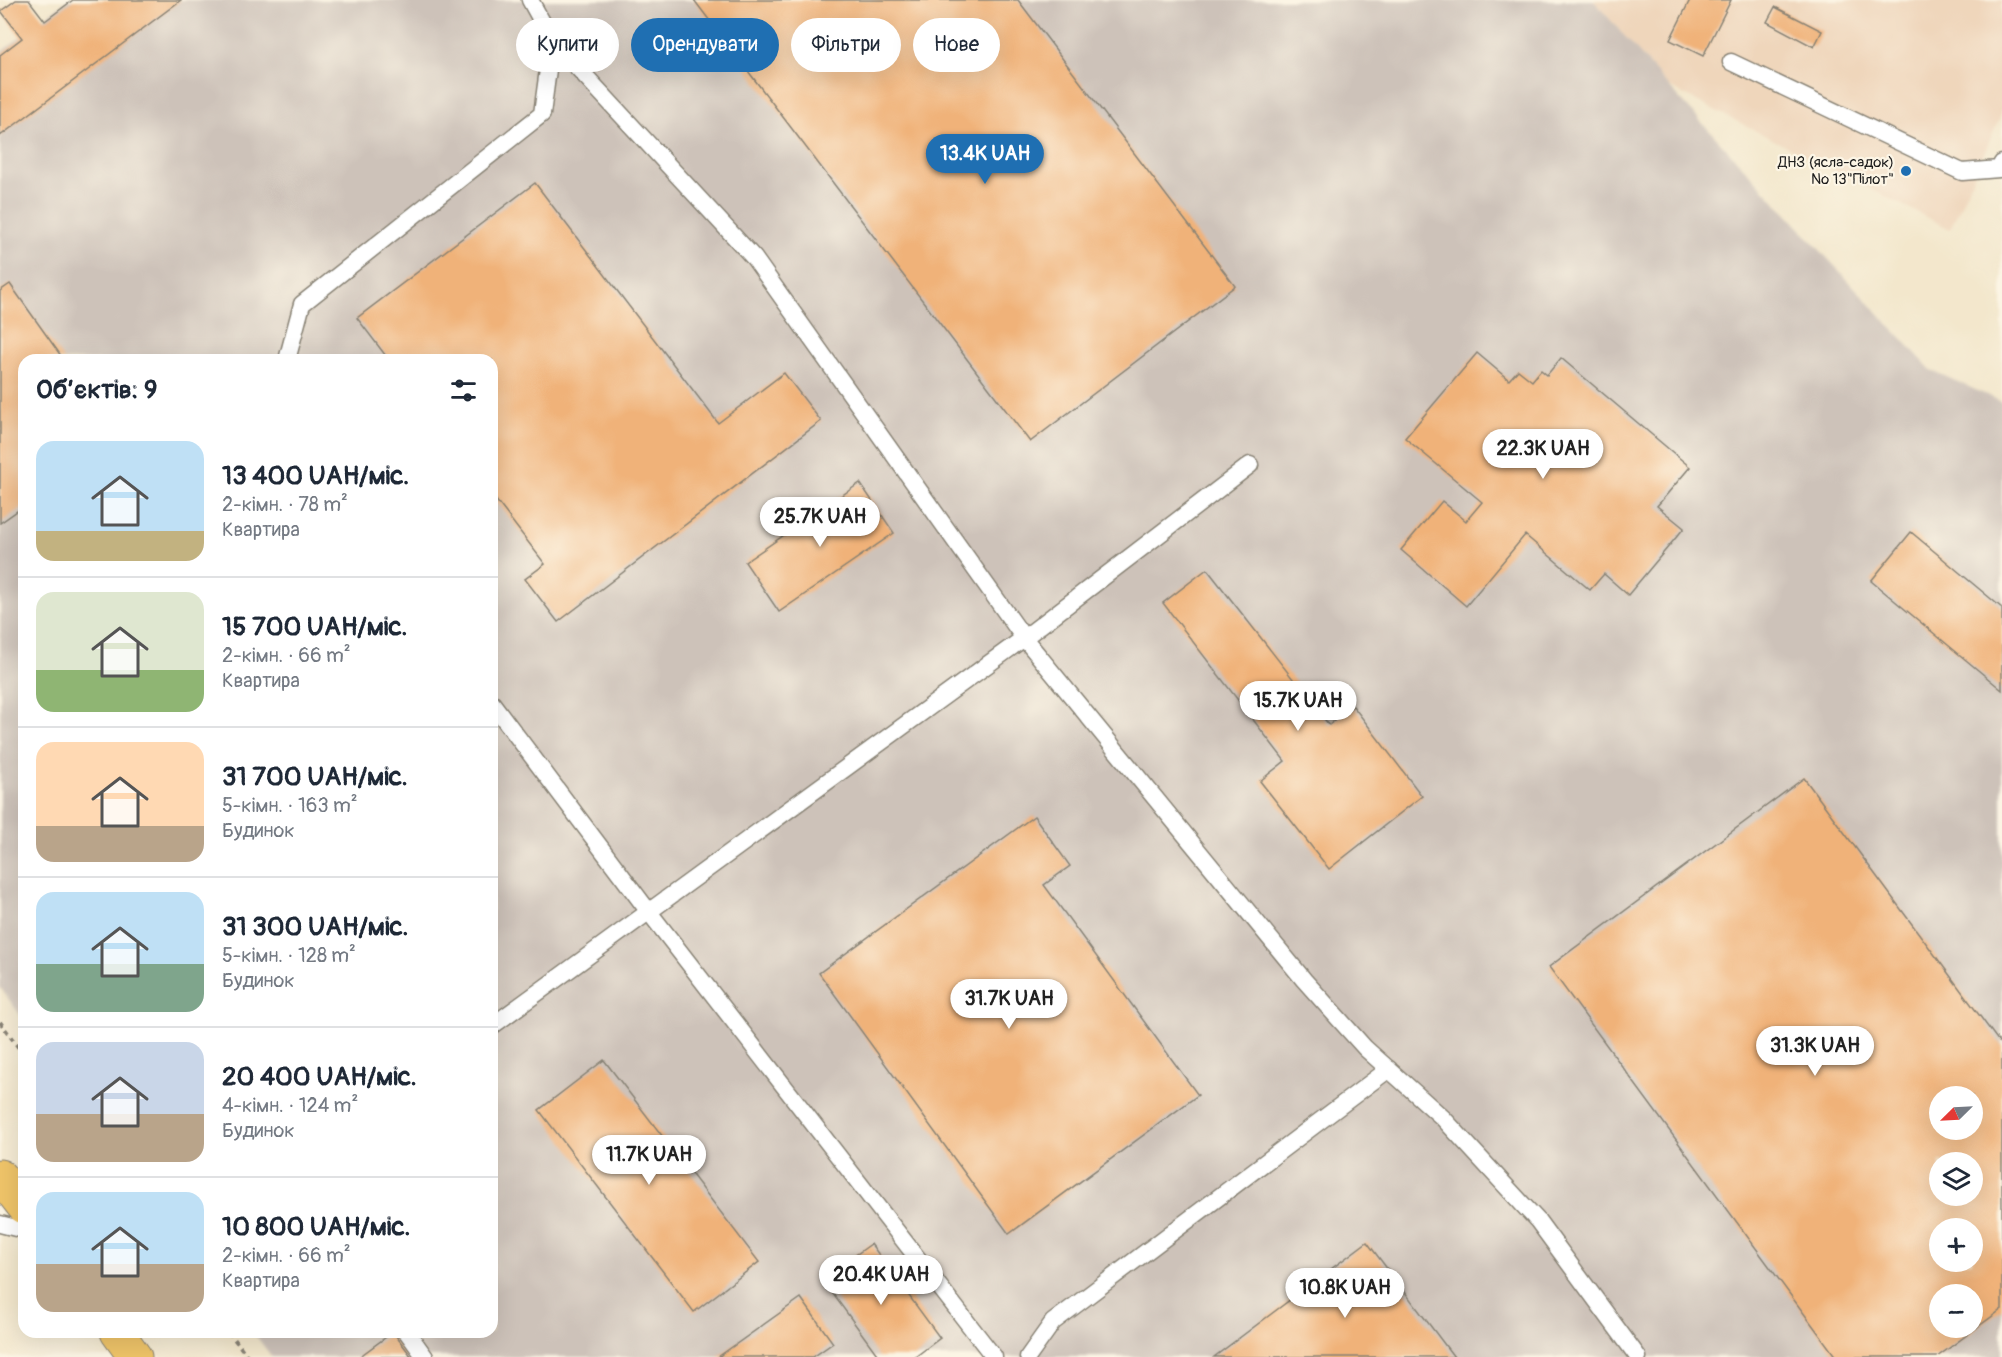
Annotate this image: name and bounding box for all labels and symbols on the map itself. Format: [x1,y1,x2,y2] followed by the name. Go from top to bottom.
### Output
[916,134,1054,185] pin: 13.4K UAH
[1777,153,1894,189] place label: ДНЗ (ясла-садок) № 13"Пілот"
[1899,164,1913,178] marker: ДНЗ (ясла-садок) № 13"Пілот"
[1474,429,1612,480] pin: 22.3K UAH
[751,497,889,548] pin: 25.7K UAH
[1229,681,1367,732] pin: 15.7K UAH
[940,979,1078,1030] pin: 31.7K UAH
[1746,1026,1884,1077] pin: 31.3K UAH
[1929,1086,1983,1140] north arrow
[580,1135,718,1186] pin: 11.7K UAH
[812,1255,950,1306] pin: 20.4K UAH
[1276,1268,1414,1319] pin: 10.8K UAH

